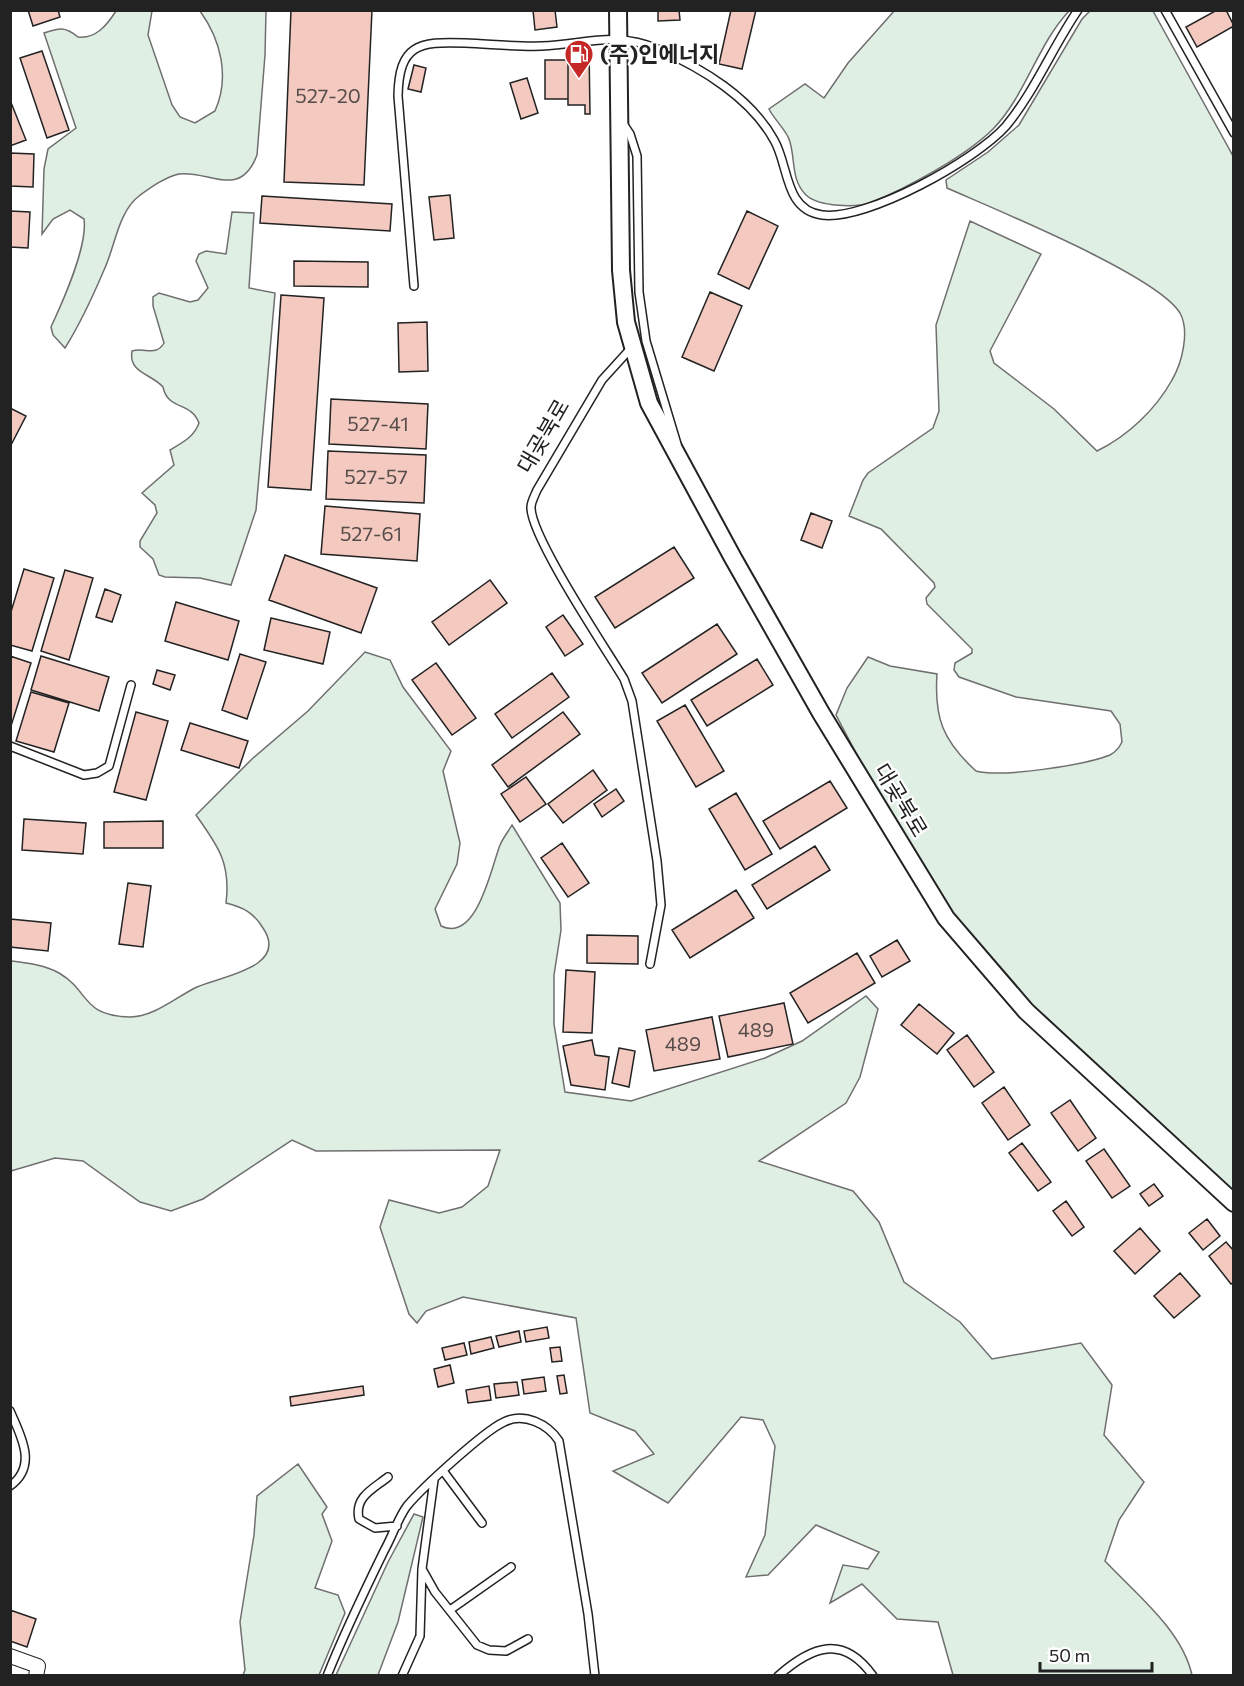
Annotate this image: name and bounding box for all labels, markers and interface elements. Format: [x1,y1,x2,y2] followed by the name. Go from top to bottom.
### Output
[563,38,595,80] fuel station icon: (주)인에너지
[600,40,719,67] place label: (주)인에너지
[295,83,361,107] house number: 527-20
[511,394,575,478] street label: 대곶북로
[347,411,409,435] house number: 527-41
[344,464,408,488] house number: 527-57
[340,521,402,545] house number: 527-61
[869,758,934,841] street label: 대곶북로
[738,1017,774,1041] house number: 489
[665,1031,701,1055] house number: 489
[1040,1635,1152,1673] scale bar
[1049,1644,1090,1666] text: 50 m

